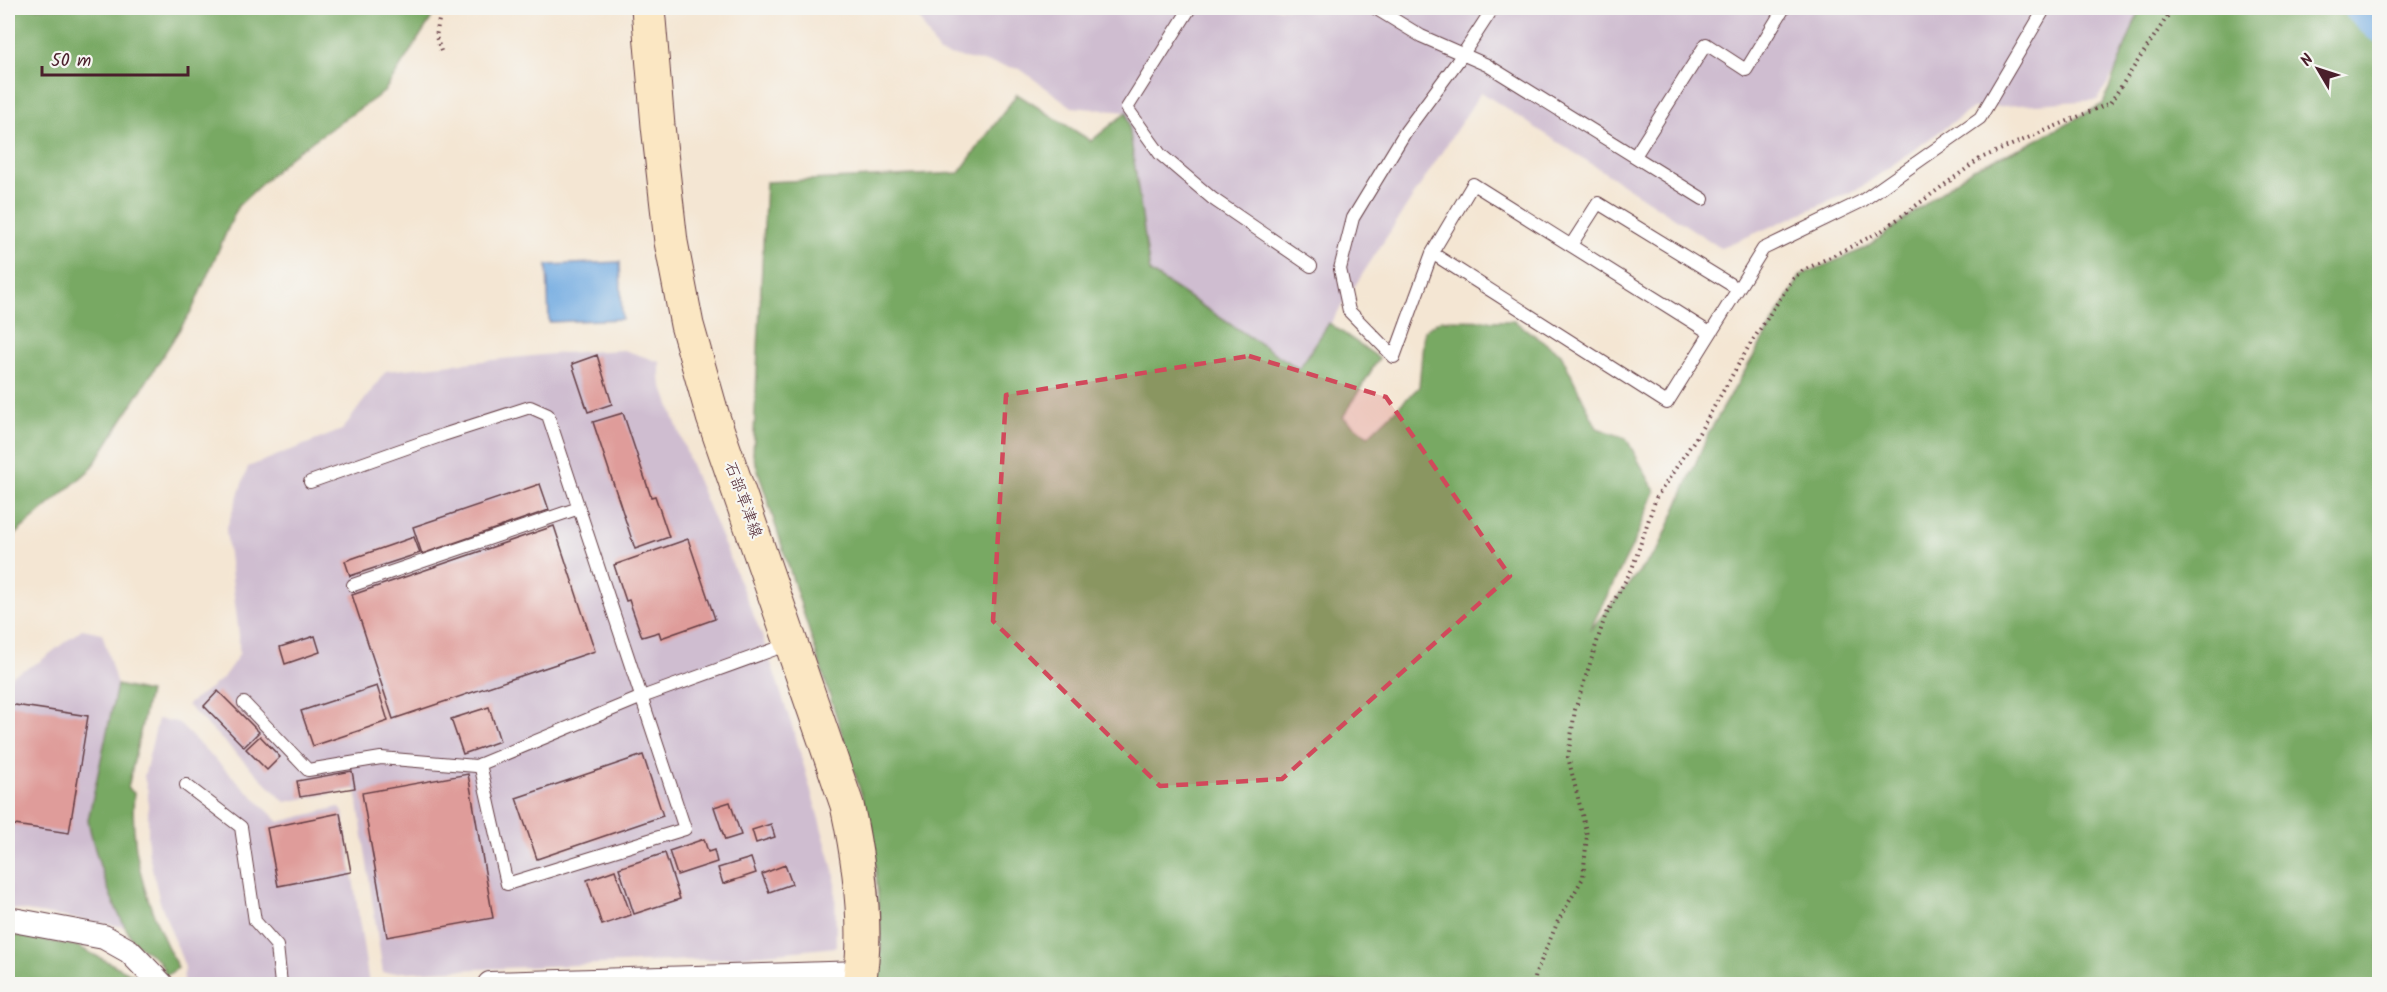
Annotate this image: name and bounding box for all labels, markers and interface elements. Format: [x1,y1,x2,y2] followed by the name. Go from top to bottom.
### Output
[42,39,188,77] scale bar
[2288,39,2348,99] north arrow
[51,47,91,76] text: 50 m
[2295,49,2320,72] text: N
[718,458,768,542] street label: 石部草津線

